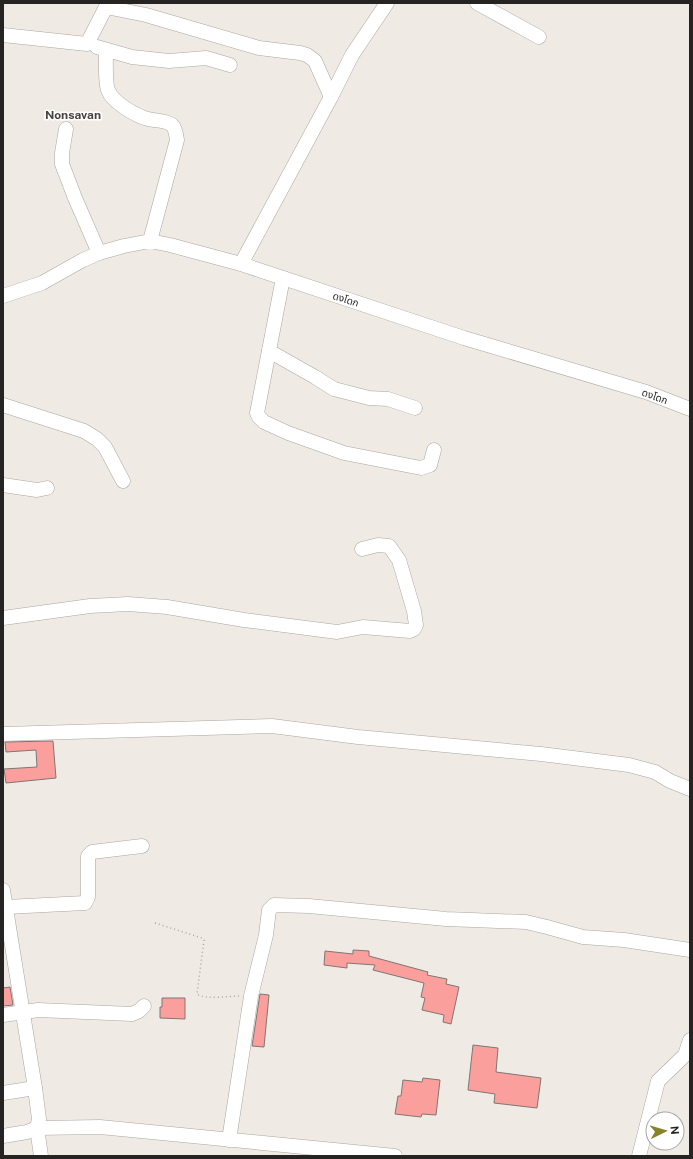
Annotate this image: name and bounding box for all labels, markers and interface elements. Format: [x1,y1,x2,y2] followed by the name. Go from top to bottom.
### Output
[45,108,101,122] district label: Nonsavan
[331,289,361,309] street label: ดงโดก
[640,386,670,406] street label: ดงโดก
[645,1111,685,1151] north arrow
[669,1125,681,1135] text: N

